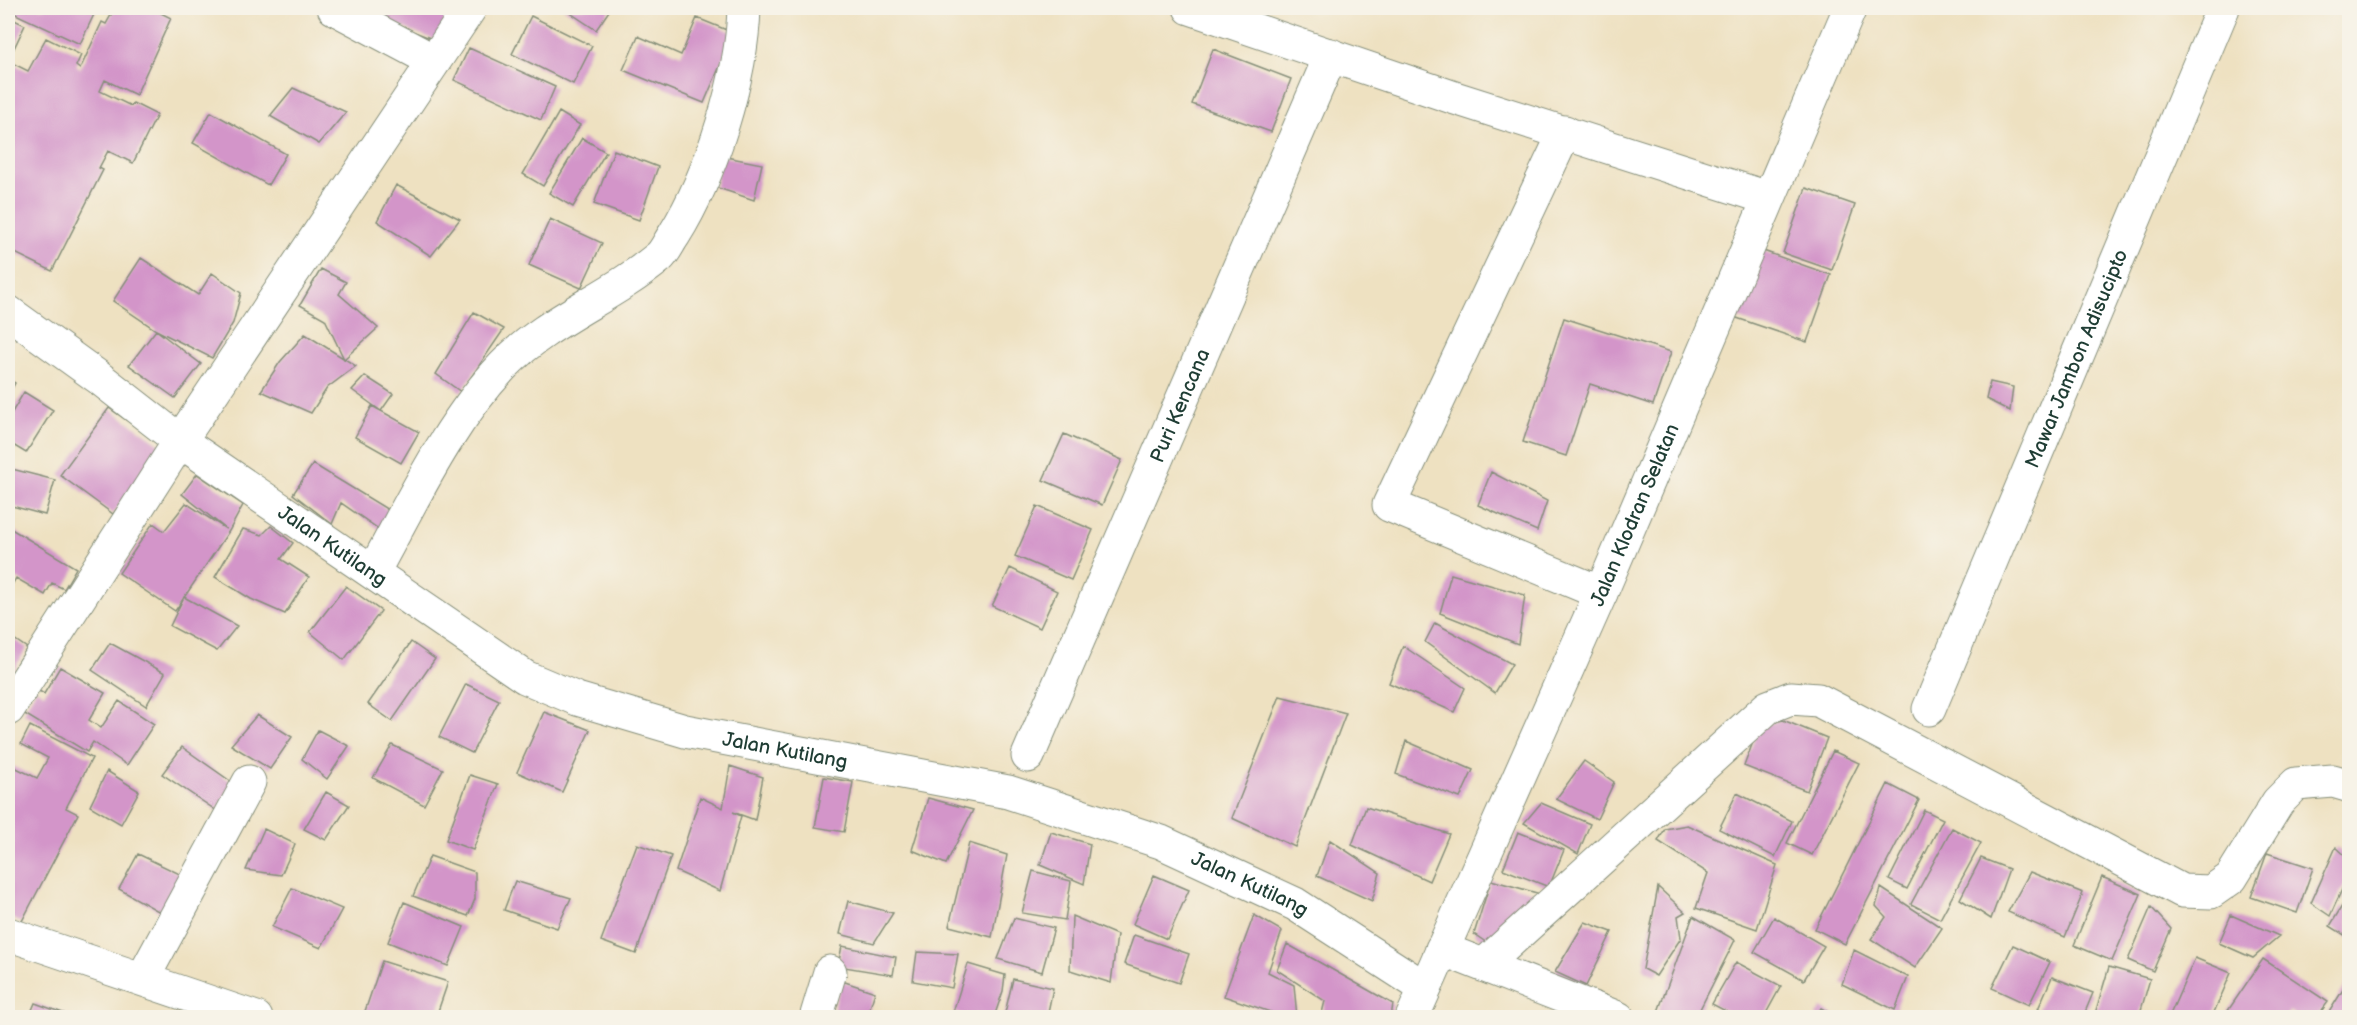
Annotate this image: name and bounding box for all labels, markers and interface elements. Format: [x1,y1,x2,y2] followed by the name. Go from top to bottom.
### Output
[2020,246,2133,472] street label: Mawar Jambon Adisucipto
[1145,345,1216,466] street label: Puri Kencana
[1586,420,1685,610] street label: Jalan Klodran Selatan
[273,501,391,592] street label: Jalan Kutilang
[720,727,849,774] street label: Jalan Kutilang
[1187,847,1313,922] street label: Jalan Kutilang

